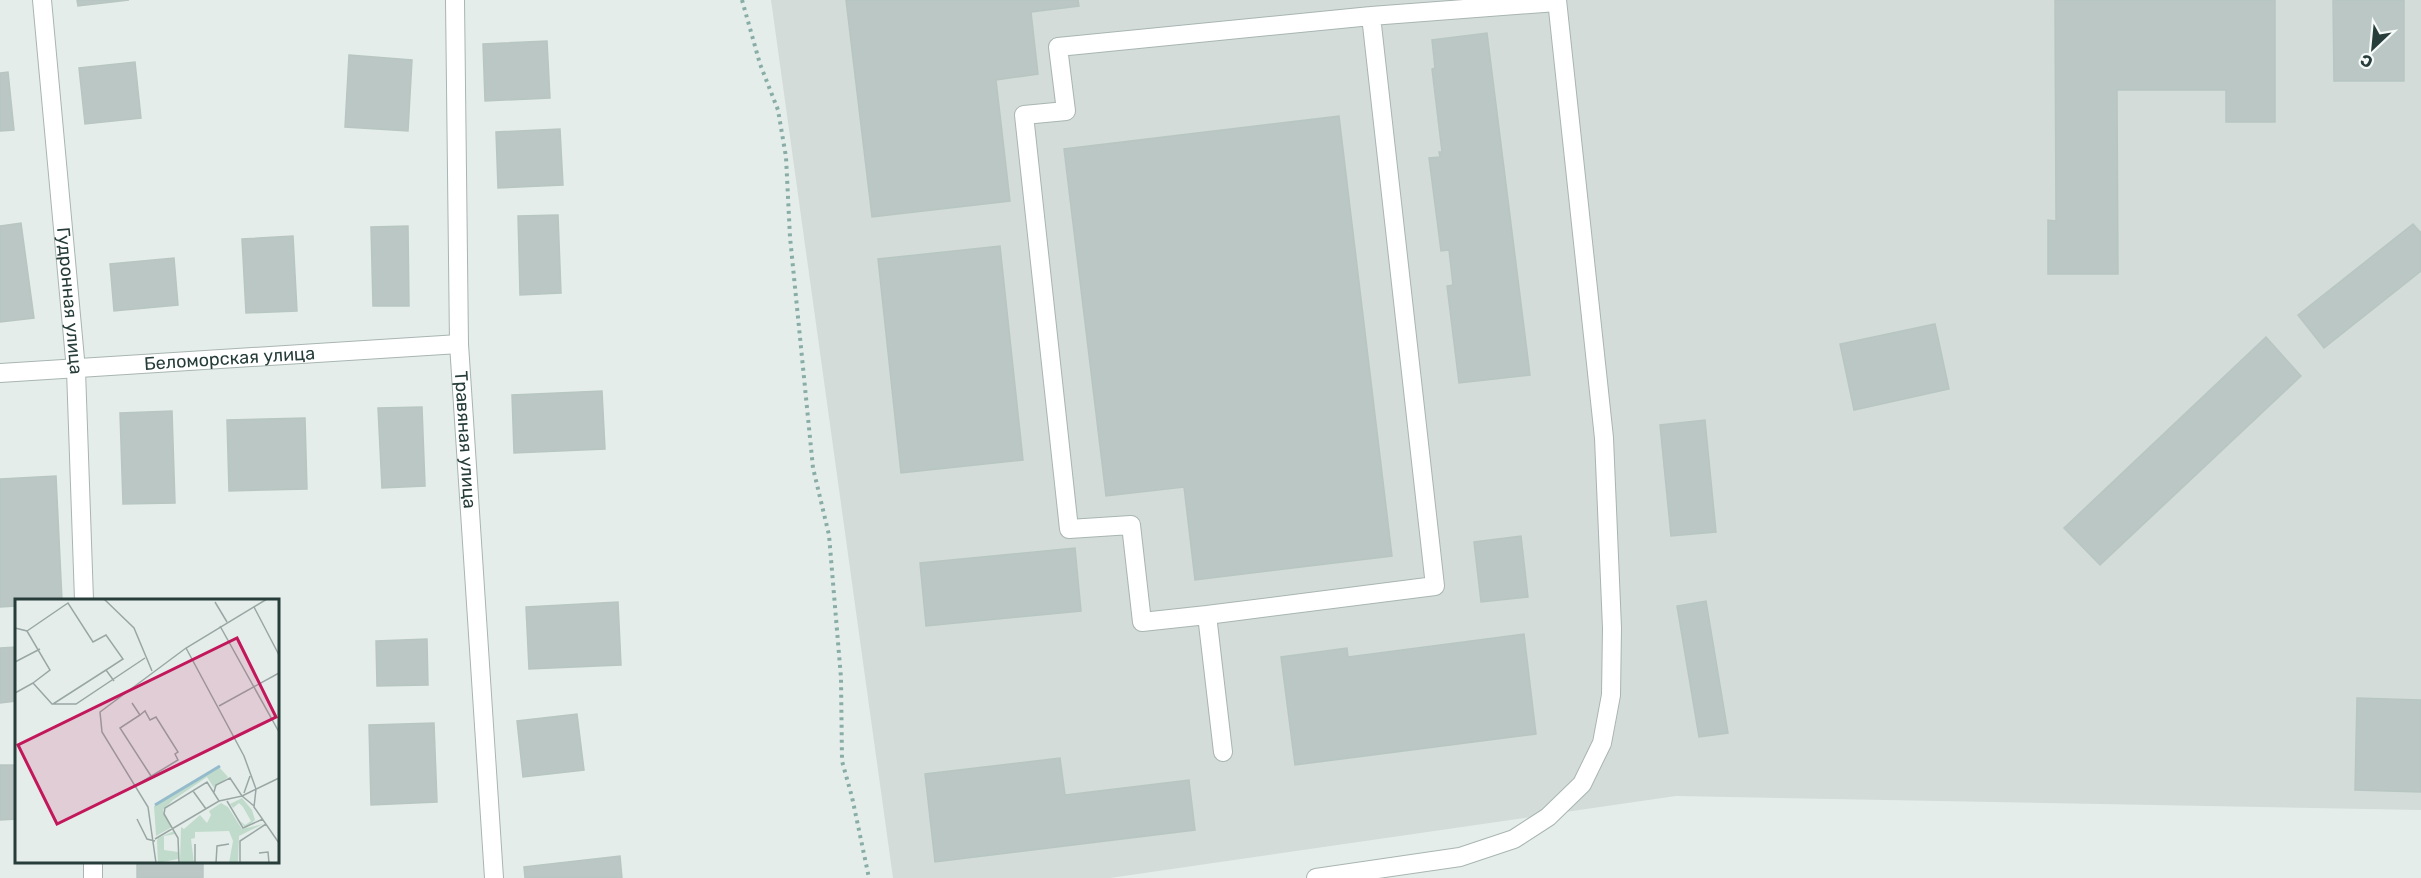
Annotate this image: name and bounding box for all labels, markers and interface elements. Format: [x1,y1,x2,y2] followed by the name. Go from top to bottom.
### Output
[2343,18,2403,78] north arrow
[2357,50,2376,72] text: С
[52,226,87,375] street label: Гудронная улица
[143,342,316,375] street label: Беломорская улица
[450,370,481,509] street label: Травяная улица
[15,599,279,863] inset map

